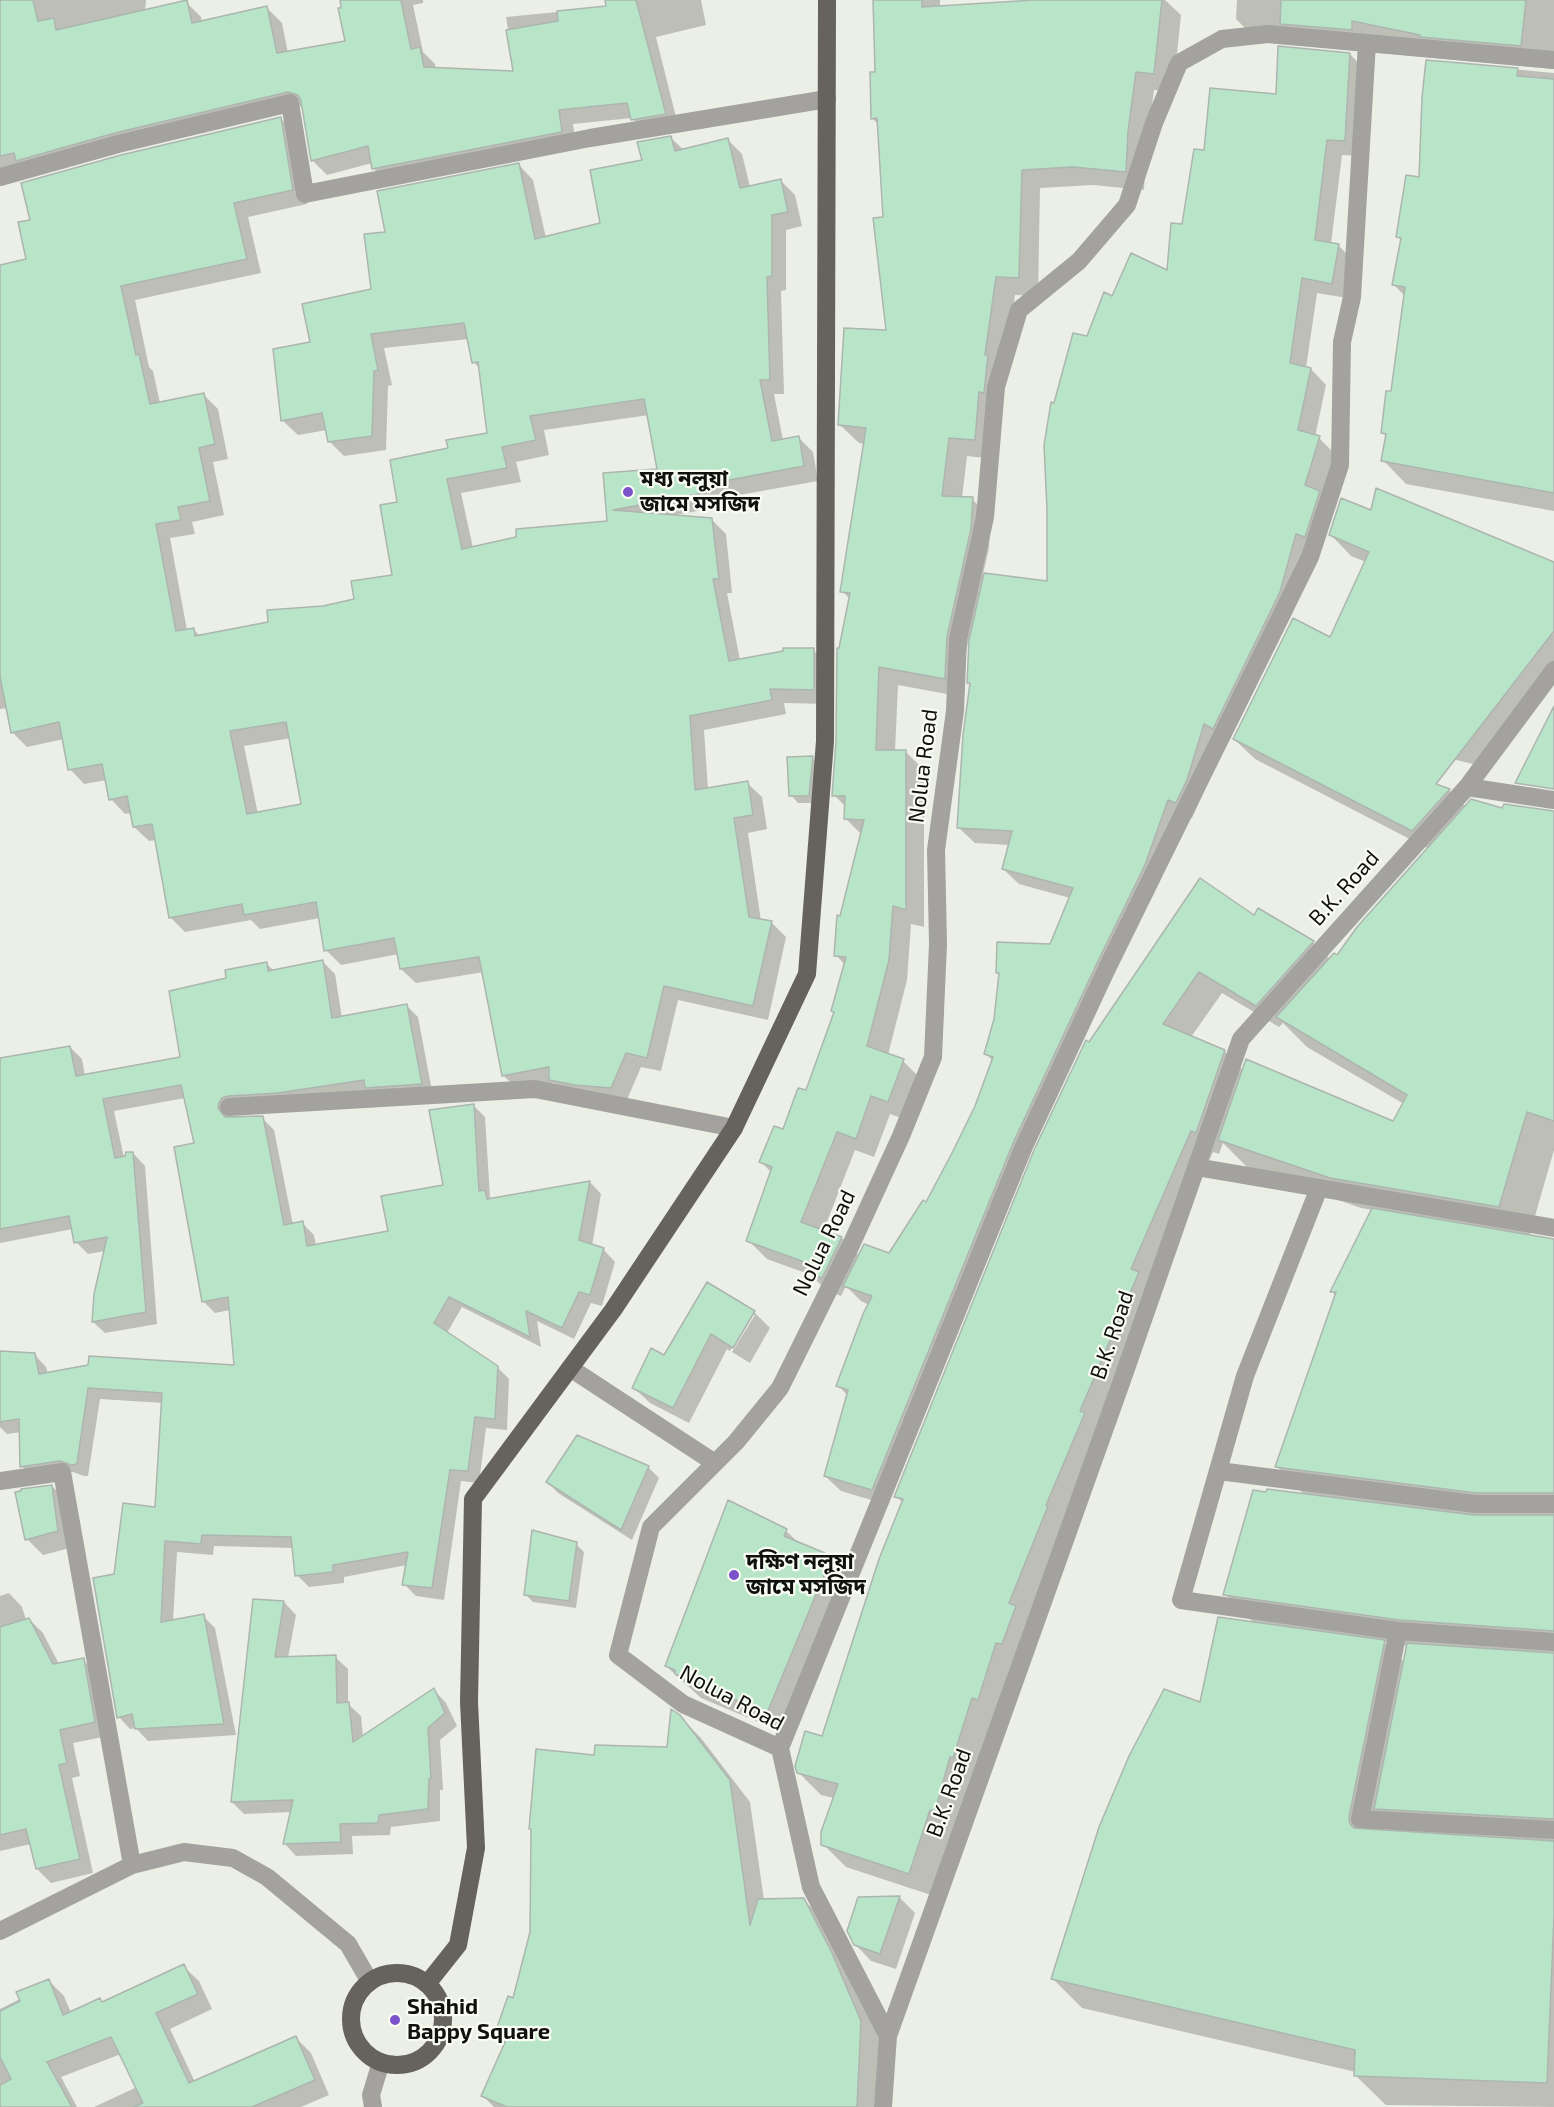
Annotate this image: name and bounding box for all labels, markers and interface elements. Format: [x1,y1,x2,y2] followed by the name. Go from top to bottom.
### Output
[640,466,760,518] place label: মধ্য নলুয়া জামে মসজিদ
[621,485,635,499] marker: মধ্য নলুয়া জামে মসজিদ
[903,707,943,825] street label: Nolua Road
[1303,845,1385,931] street label: B.K. Road
[787,1186,861,1300] street label: Nolua Road
[1084,1287,1140,1383] street label: B.K. Road
[746,1549,866,1600] place label: দক্ষিণ নলুয়া জামে মসজিদ
[727,1568,741,1582] marker: দক্ষিণ নলুয়া জামে মসজিদ
[675,1659,789,1737] street label: Nolua Road
[921,1745,977,1841] street label: B.K. Road
[407,1994,550,2046] place label: Shahid Bappy Square
[388,2013,402,2027] marker: Shahid Bappy Square

